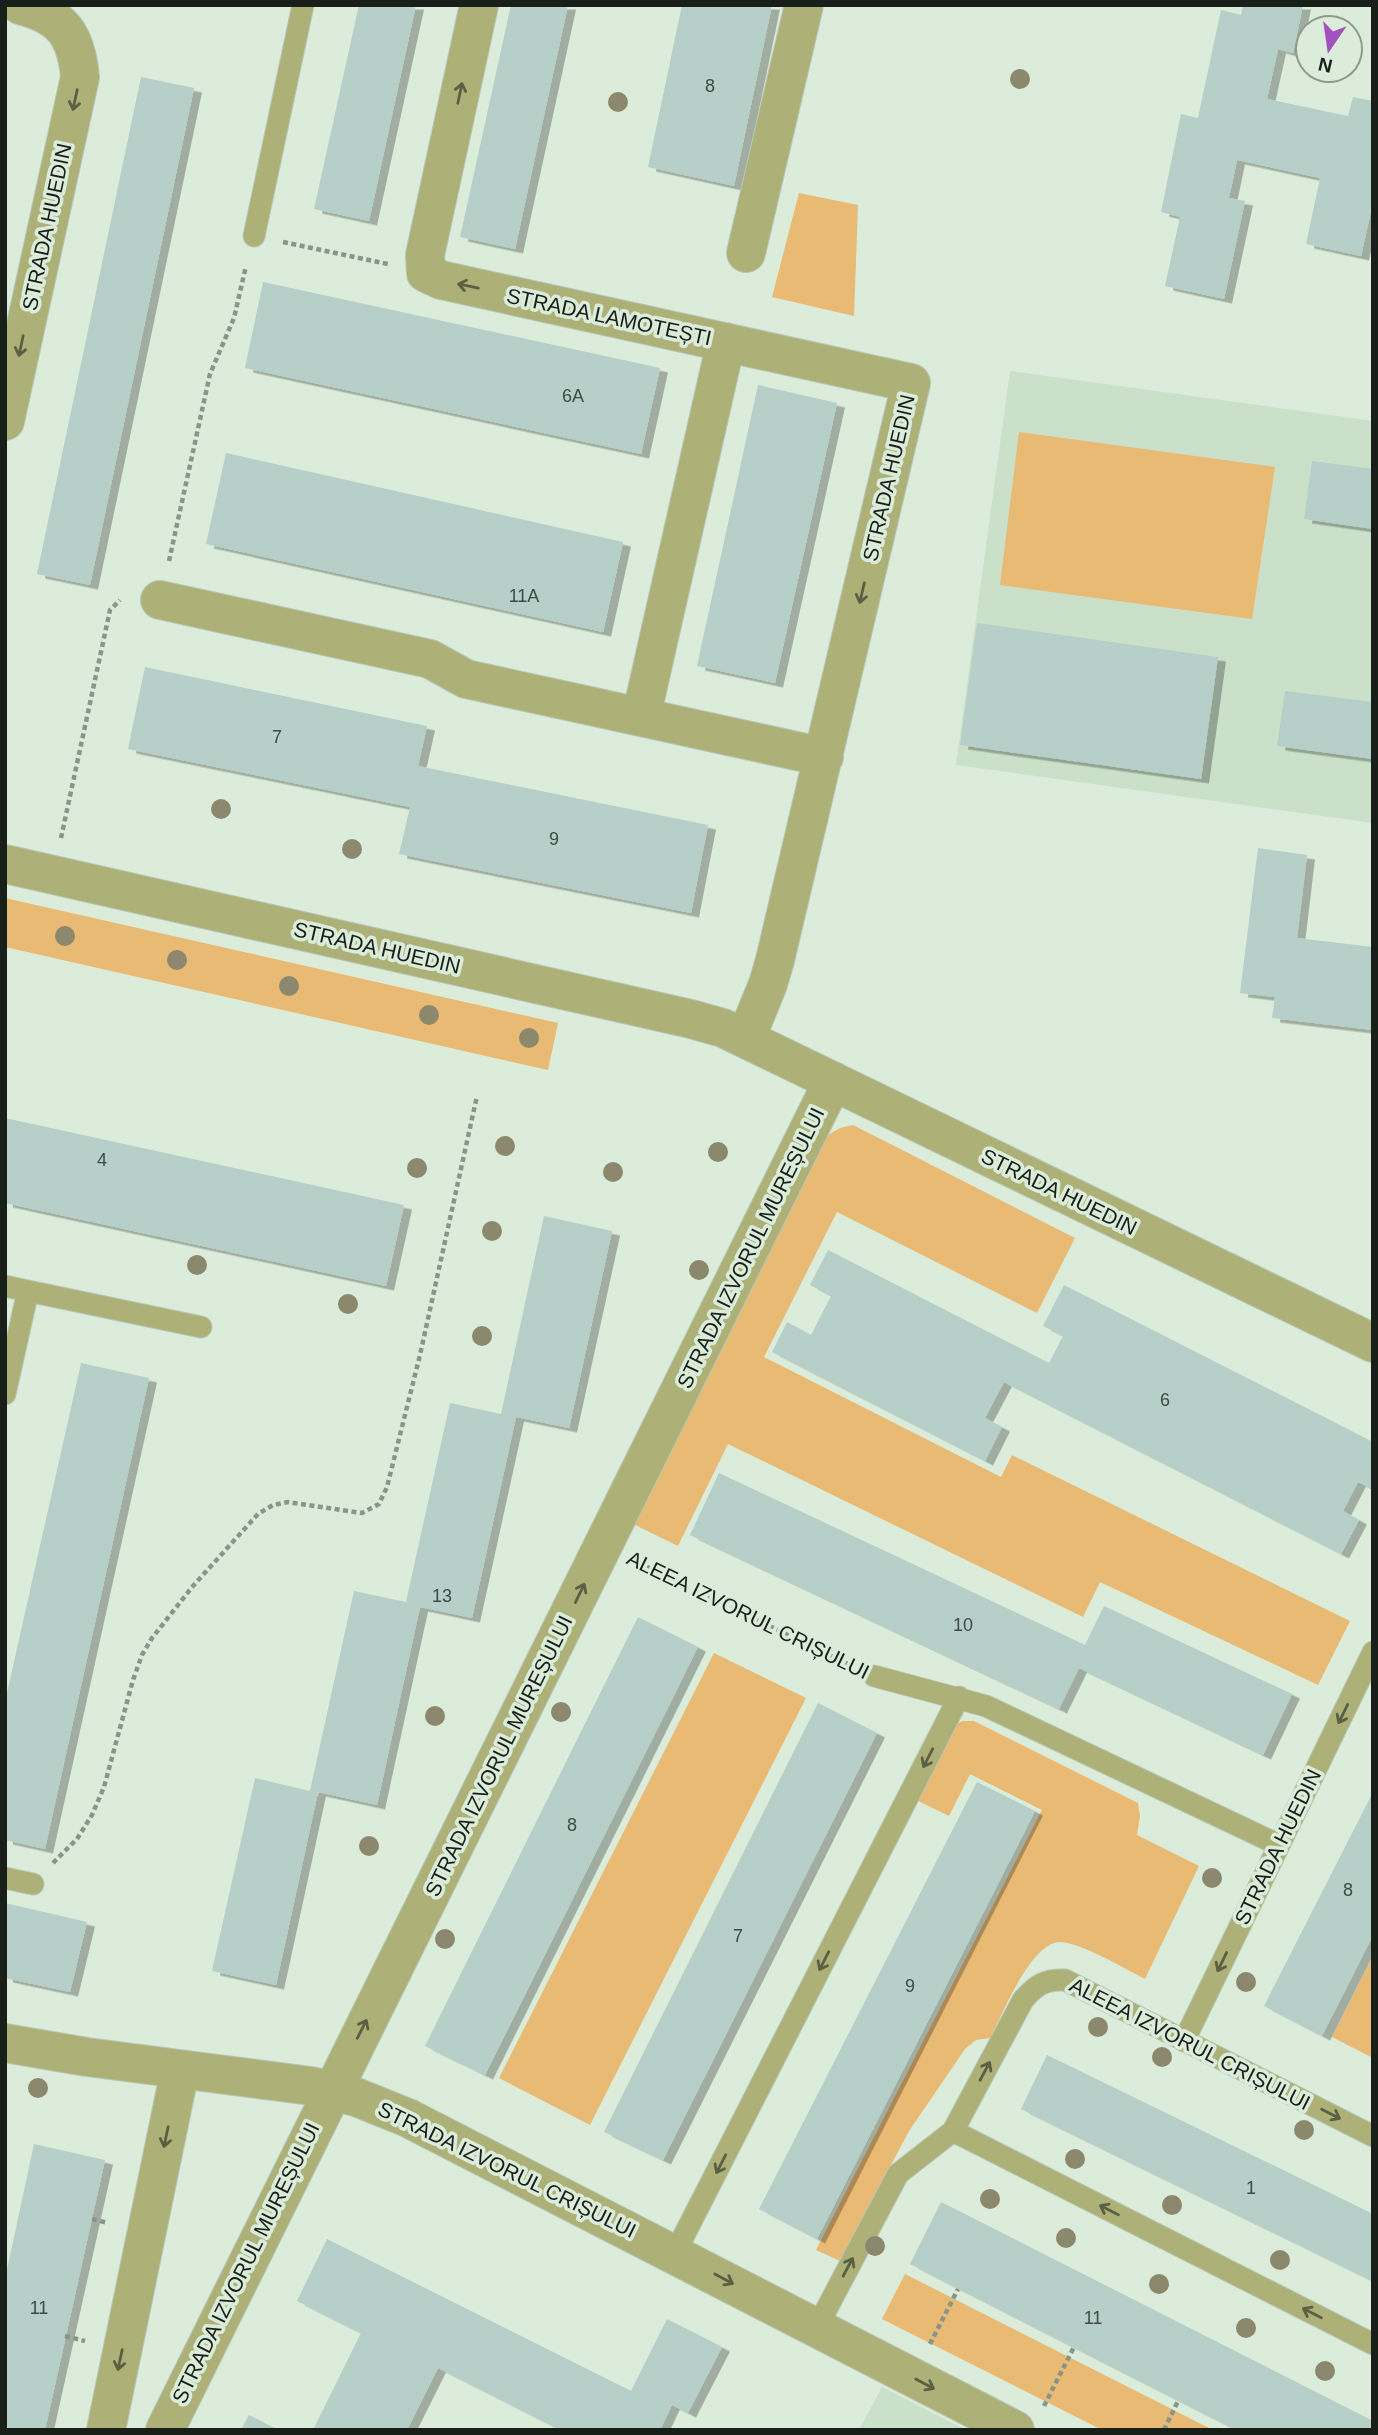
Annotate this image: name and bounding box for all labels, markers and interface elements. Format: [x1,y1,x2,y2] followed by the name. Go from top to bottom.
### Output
[1294,14,1364,84] north arrow
[1316,53,1334,77] text: N
[705,76,715,96] house number: 8
[454,82,467,105] one-way arrow
[67,88,80,110] one-way arrow
[18,141,75,313] street label: STRADA HUEDIN
[457,279,480,293] one-way arrow
[505,284,714,349] street label: STRADA LAMOTEȘTI
[14,334,28,357] one-way arrow
[562,386,584,406] house number: 6A
[858,392,919,563] street label: STRADA HUEDIN
[855,581,868,604] one-way arrow
[509,586,539,606] house number: 11A
[272,727,282,747] house number: 7
[549,829,559,849] house number: 9
[292,917,463,978] street label: STRADA HUEDIN
[672,1104,829,1392] street label: STRADA IZVORUL MUREȘULUI
[978,1144,1141,1239] street label: STRADA HUEDIN
[97,1150,107,1170] house number: 4
[1160,1390,1170,1410] house number: 6
[623,1546,873,1683] street label: ALEEA IZVORUL CRIȘULUI
[574,1583,587,1604] one-way arrow
[432,1586,452,1606] house number: 13
[420,1612,577,1900] street label: STRADA IZVORUL MUREȘULUI
[953,1615,973,1635] house number: 10
[1335,1703,1349,1724] one-way arrow
[920,1747,934,1768] one-way arrow
[1230,1765,1325,1928] street label: STRADA HUEDIN
[567,1815,577,1835] house number: 8
[1343,1880,1353,1900] house number: 8
[733,1926,743,1946] house number: 7
[817,1950,831,1971] one-way arrow
[1214,1951,1228,1972] one-way arrow
[1066,1973,1314,2114] street label: ALEEA IZVORUL CRIȘULUI
[905,1976,915,1996] house number: 9
[355,2019,369,2040] one-way arrow
[979,2061,992,2082] one-way arrow
[375,2097,640,2242] street label: STRADA IZVORUL CRIȘULUI
[1320,2108,1341,2122] one-way arrow
[167,2119,324,2407] street label: STRADA IZVORUL MUREȘULUI
[159,2125,173,2148] one-way arrow
[714,2153,727,2174] one-way arrow
[1246,2178,1256,2198] house number: 1
[1099,2203,1120,2217] one-way arrow
[842,2257,856,2278] one-way arrow
[713,2272,733,2286] one-way arrow
[30,2298,48,2318] house number: 11
[1302,2306,1323,2320] one-way arrow
[1084,2308,1102,2328] house number: 11
[113,2348,127,2371] one-way arrow
[914,2378,935,2391] one-way arrow

